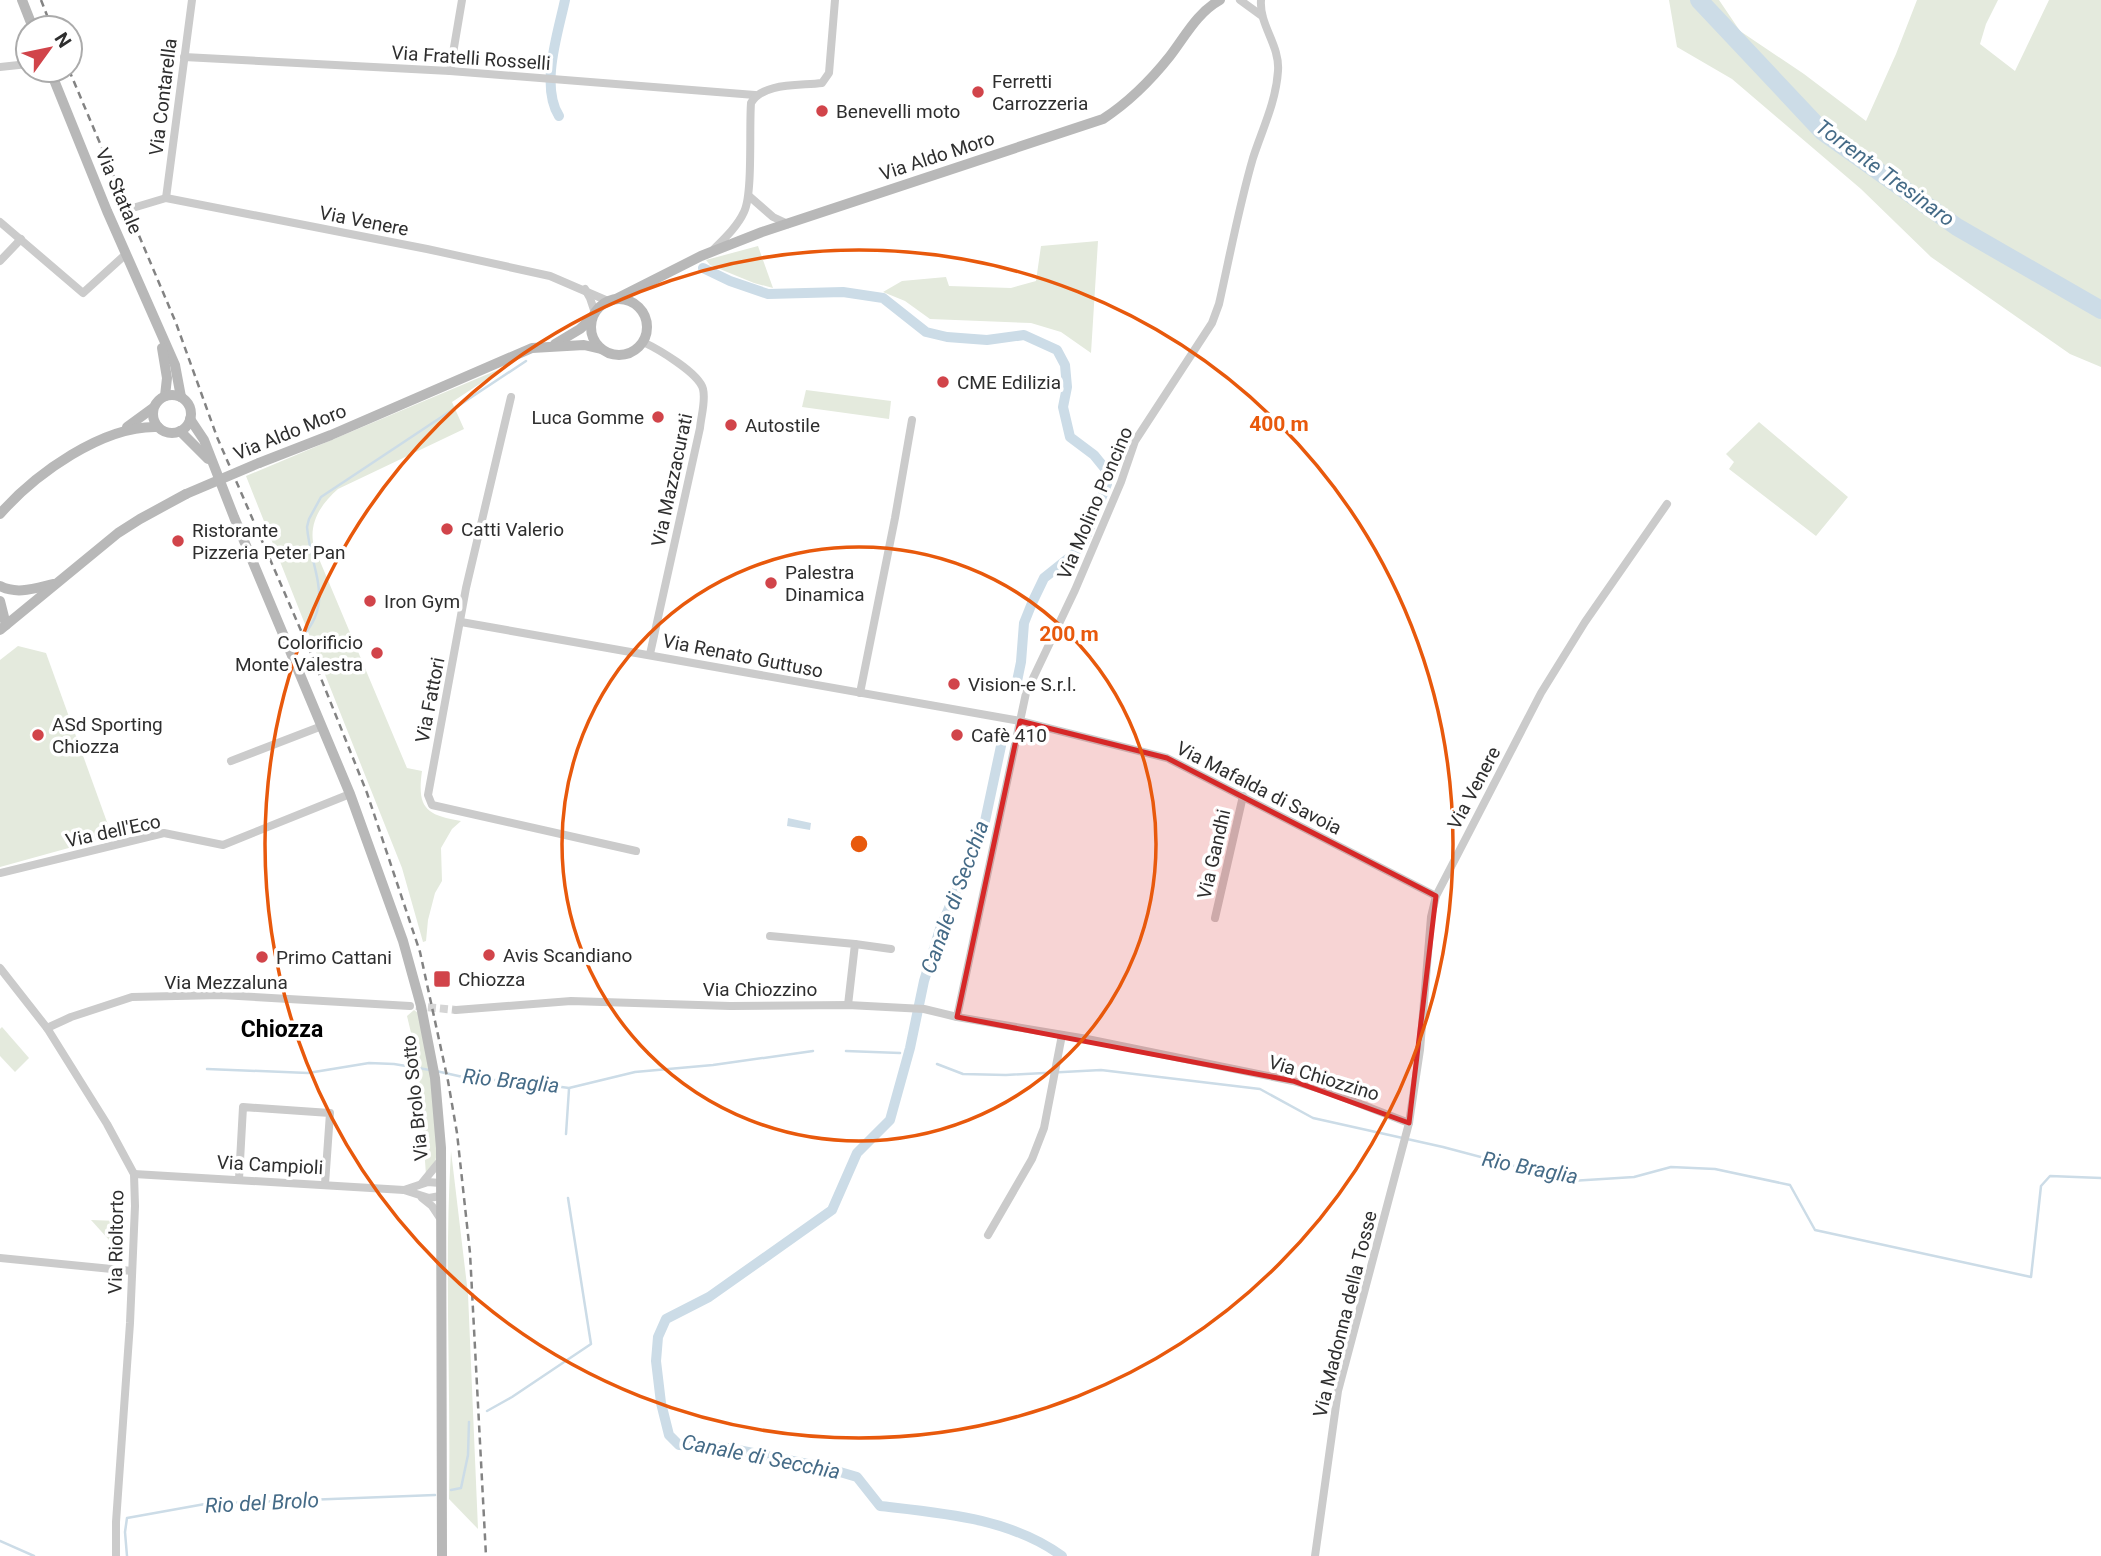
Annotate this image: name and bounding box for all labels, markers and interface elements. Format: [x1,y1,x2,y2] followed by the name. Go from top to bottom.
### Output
[14,14,84,84] north arrow
[50,28,76,52] text: N
[144,37,182,157] street label: Via Contarella
[391,41,551,75] street label: Via Fratelli Rosselli
[992,70,1088,115] place label: Ferretti Carrozzeria
[970,84,986,100] marker: Ferretti Carrozzeria
[836,100,960,123] place label: Benevelli moto
[814,103,830,119] marker: Benevelli moto
[1811,115,1959,231] water label: Torrente Tresinaro
[877,127,997,185] street label: Via Aldo Moro
[91,145,147,237] street label: Via Statale
[317,201,411,241] street label: Via Venere
[957,371,1061,394] place label: CME Edilizia
[935,374,951,390] marker: CME Edilizia
[230,399,350,465] street label: Via Aldo Moro
[532,406,644,429] place label: Luca Gomme
[650,409,666,425] marker: Luca Gomme
[647,411,697,549] street label: Via Mazzacurati
[1249,412,1309,436] text: 400 m
[745,414,820,437] place label: Autostile
[723,417,739,433] marker: Autostile
[1052,423,1138,583] street label: Via Molino Poncino
[461,518,564,541] place label: Catti Valerio
[192,519,346,564] place label: Ristorante Pizzeria Peter Pan
[439,521,455,537] marker: Catti Valerio
[170,533,186,549] marker: Ristorante Pizzeria Peter Pan
[785,561,864,606] place label: Palestra Dinamica
[763,575,779,591] marker: Palestra Dinamica
[384,590,460,613] place label: Iron Gym
[362,593,378,609] marker: Iron Gym
[1039,622,1099,646] text: 200 m
[661,629,825,683] street label: Via Renato Guttuso
[235,631,363,676] place label: Colorificio Monte Valestra
[369,645,385,661] marker: Colorificio Monte Valestra
[410,655,450,745] street label: Via Fattori
[968,673,1077,696] place label: Vision-e S.r.l.
[946,676,962,692] marker: Vision-e S.r.l.
[52,713,163,758] place label: ASd Sporting Chiozza
[971,724,1047,747] place label: Cafè 410
[30,727,46,743] marker: ASd Sporting Chiozza
[949,727,965,743] marker: Cafè 410
[1173,736,1345,840] street label: Via Mafalda di Savoia
[1443,743,1505,833] street label: Via Venere
[1193,807,1235,901] street label: Via Gandhi
[63,810,163,852] street label: Via dell'Eco
[916,817,994,977] water label: Canale di Secchia
[847,832,871,856] centre of rings
[503,944,632,967] place label: Avis Scandiano
[276,946,392,969] place label: Primo Cattani
[481,947,497,963] marker: Avis Scandiano
[254,949,270,965] marker: Primo Cattani
[458,968,525,991] place label: Chiozza
[432,969,452,989] marker: Chiozza
[164,971,288,994] street label: Via Mezzaluna
[703,978,817,1001] street label: Via Chiozzino
[241,1016,323,1043] district label: Chiozza
[397,1034,433,1162] street label: Via Brolo Sotto
[1266,1050,1382,1106] street label: Via Chiozzino
[462,1064,560,1098] water label: Rio Braglia
[1480,1147,1580,1189] water label: Rio Braglia
[216,1151,324,1179] street label: Via Campioli
[104,1190,128,1294] street label: Via Rioltorto
[1308,1208,1382,1420] street label: Via Madonna della Tosse
[680,1430,842,1484] water label: Canale di Secchia
[204,1488,320,1518] water label: Rio del Brolo

